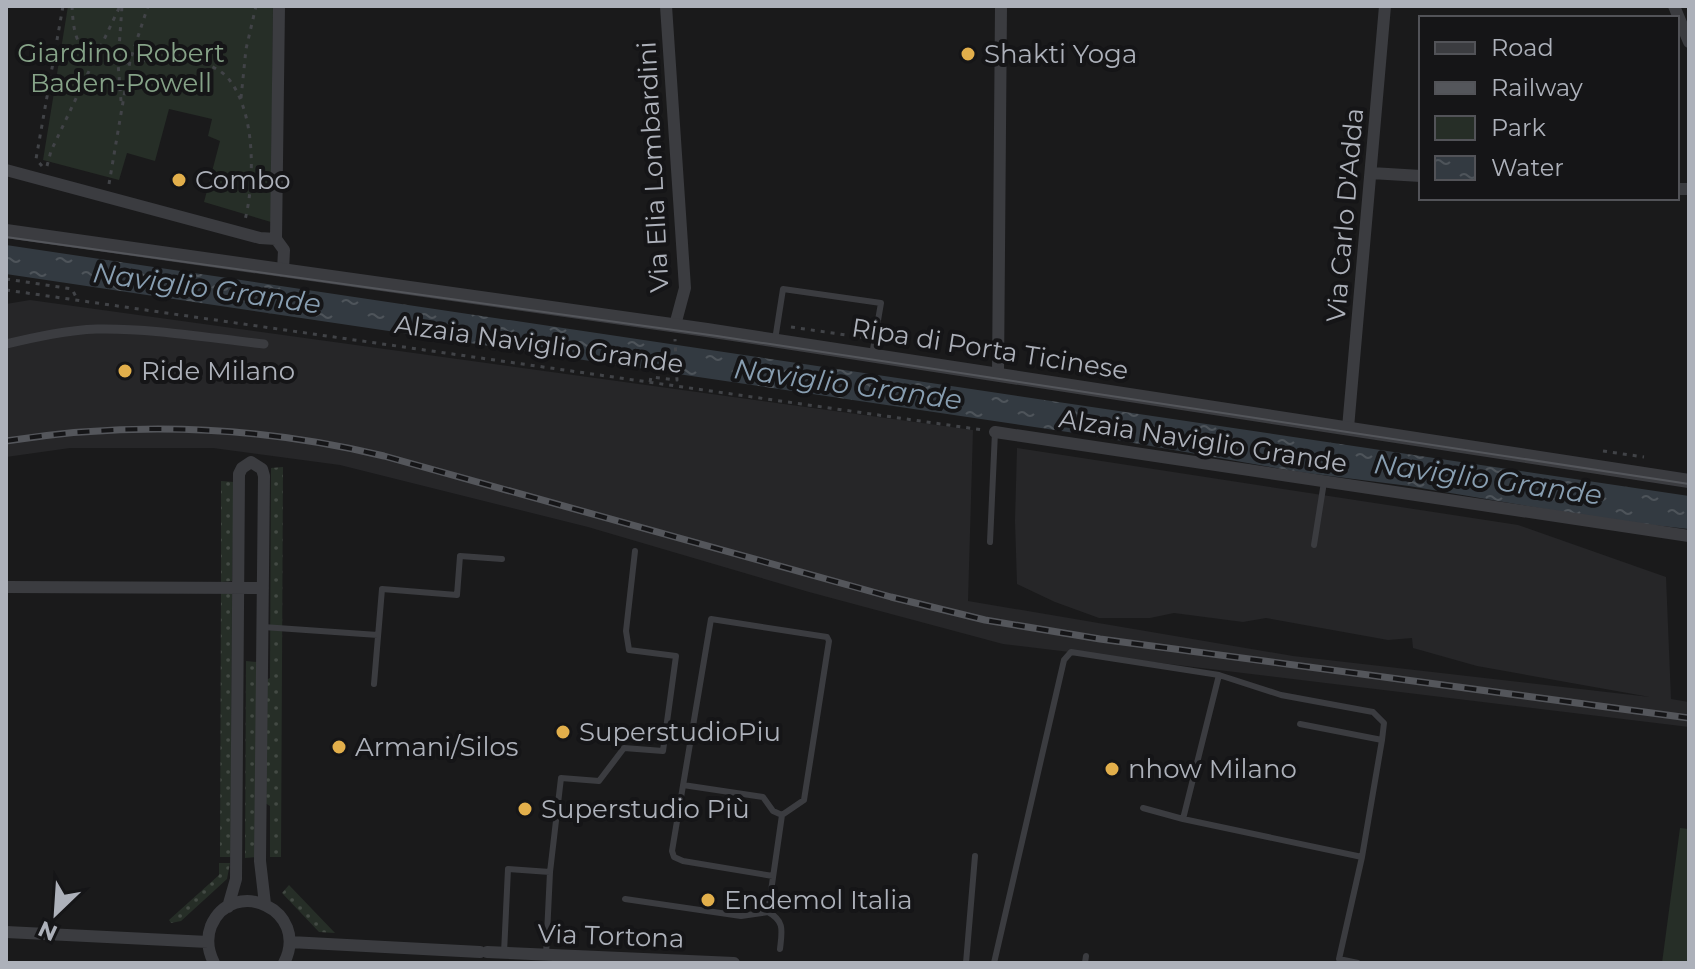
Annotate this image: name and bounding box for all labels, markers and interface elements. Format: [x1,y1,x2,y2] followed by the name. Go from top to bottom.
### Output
[1419,16,1679,200] legend
[1491,33,1554,62] text: Road
[17,37,225,99] park label: Giardino Robert Baden-Powell
[984,38,1137,70] place label: Shakti Yoga
[630,41,676,293] street label: Via Elia Lombardini
[959,45,977,63] marker: Shakti Yoga
[1491,73,1583,102] text: Railway
[1320,107,1370,323] street label: Via Carlo D'Adda
[1491,113,1546,142] text: Park
[1491,153,1564,182] text: Water
[195,164,291,196] place label: Combo
[170,171,188,189] marker: Combo
[91,255,323,321] water label: Naviglio Grande
[393,308,685,380] street label: Alzaia Naviglio Grande
[849,311,1131,387] street label: Ripa di Porta Ticinese
[732,351,964,417] water label: Naviglio Grande
[141,355,295,387] place label: Ride Milano
[116,362,134,380] marker: Ride Milano
[1057,402,1349,480] street label: Alzaia Naviglio Grande
[1372,446,1604,512] water label: Naviglio Grande
[579,716,781,748] place label: SuperstudioPiu
[554,723,572,741] marker: SuperstudioPiu
[355,731,519,763] place label: Armani/Silos
[330,738,348,756] marker: Armani/Silos
[1128,753,1297,785] place label: nhow Milano
[1103,760,1121,778] marker: nhow Milano
[541,793,750,825] place label: Superstudio Più
[516,800,534,818] marker: Superstudio Più
[16,873,96,953] north arrow
[724,884,913,916] place label: Endemol Italia
[699,891,717,909] marker: Endemol Italia
[34,915,62,947] text: N
[537,917,685,955] street label: Via Tortona

